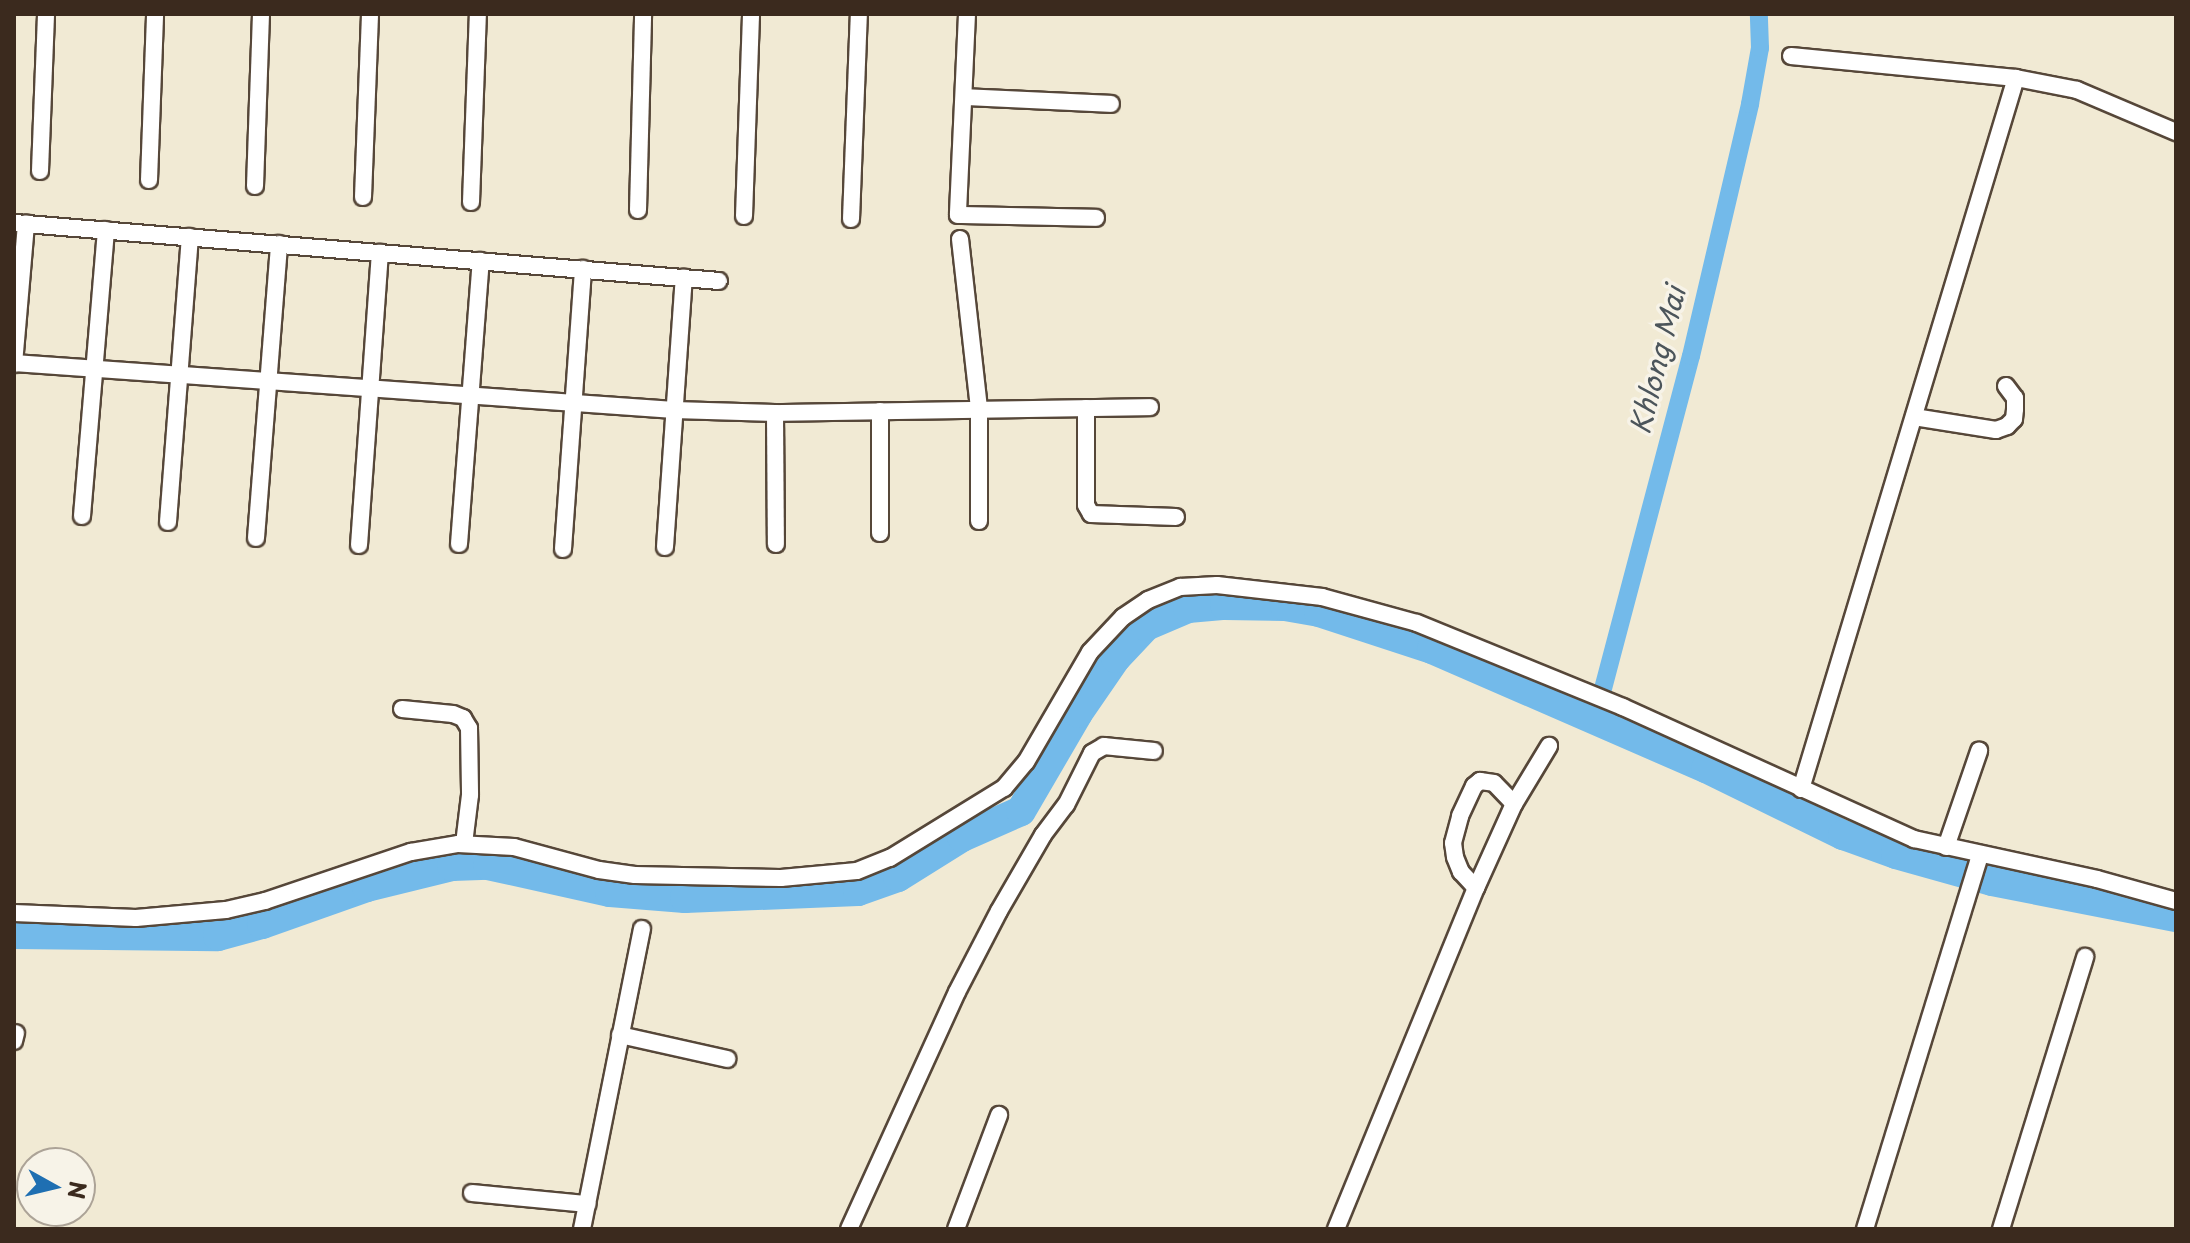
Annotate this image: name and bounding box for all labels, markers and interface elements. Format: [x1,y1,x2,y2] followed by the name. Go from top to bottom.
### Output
[1622,283,1692,437] water label: Khlong Mai
[16,1147,96,1227] north arrow
[61,1179,96,1201] text: N

